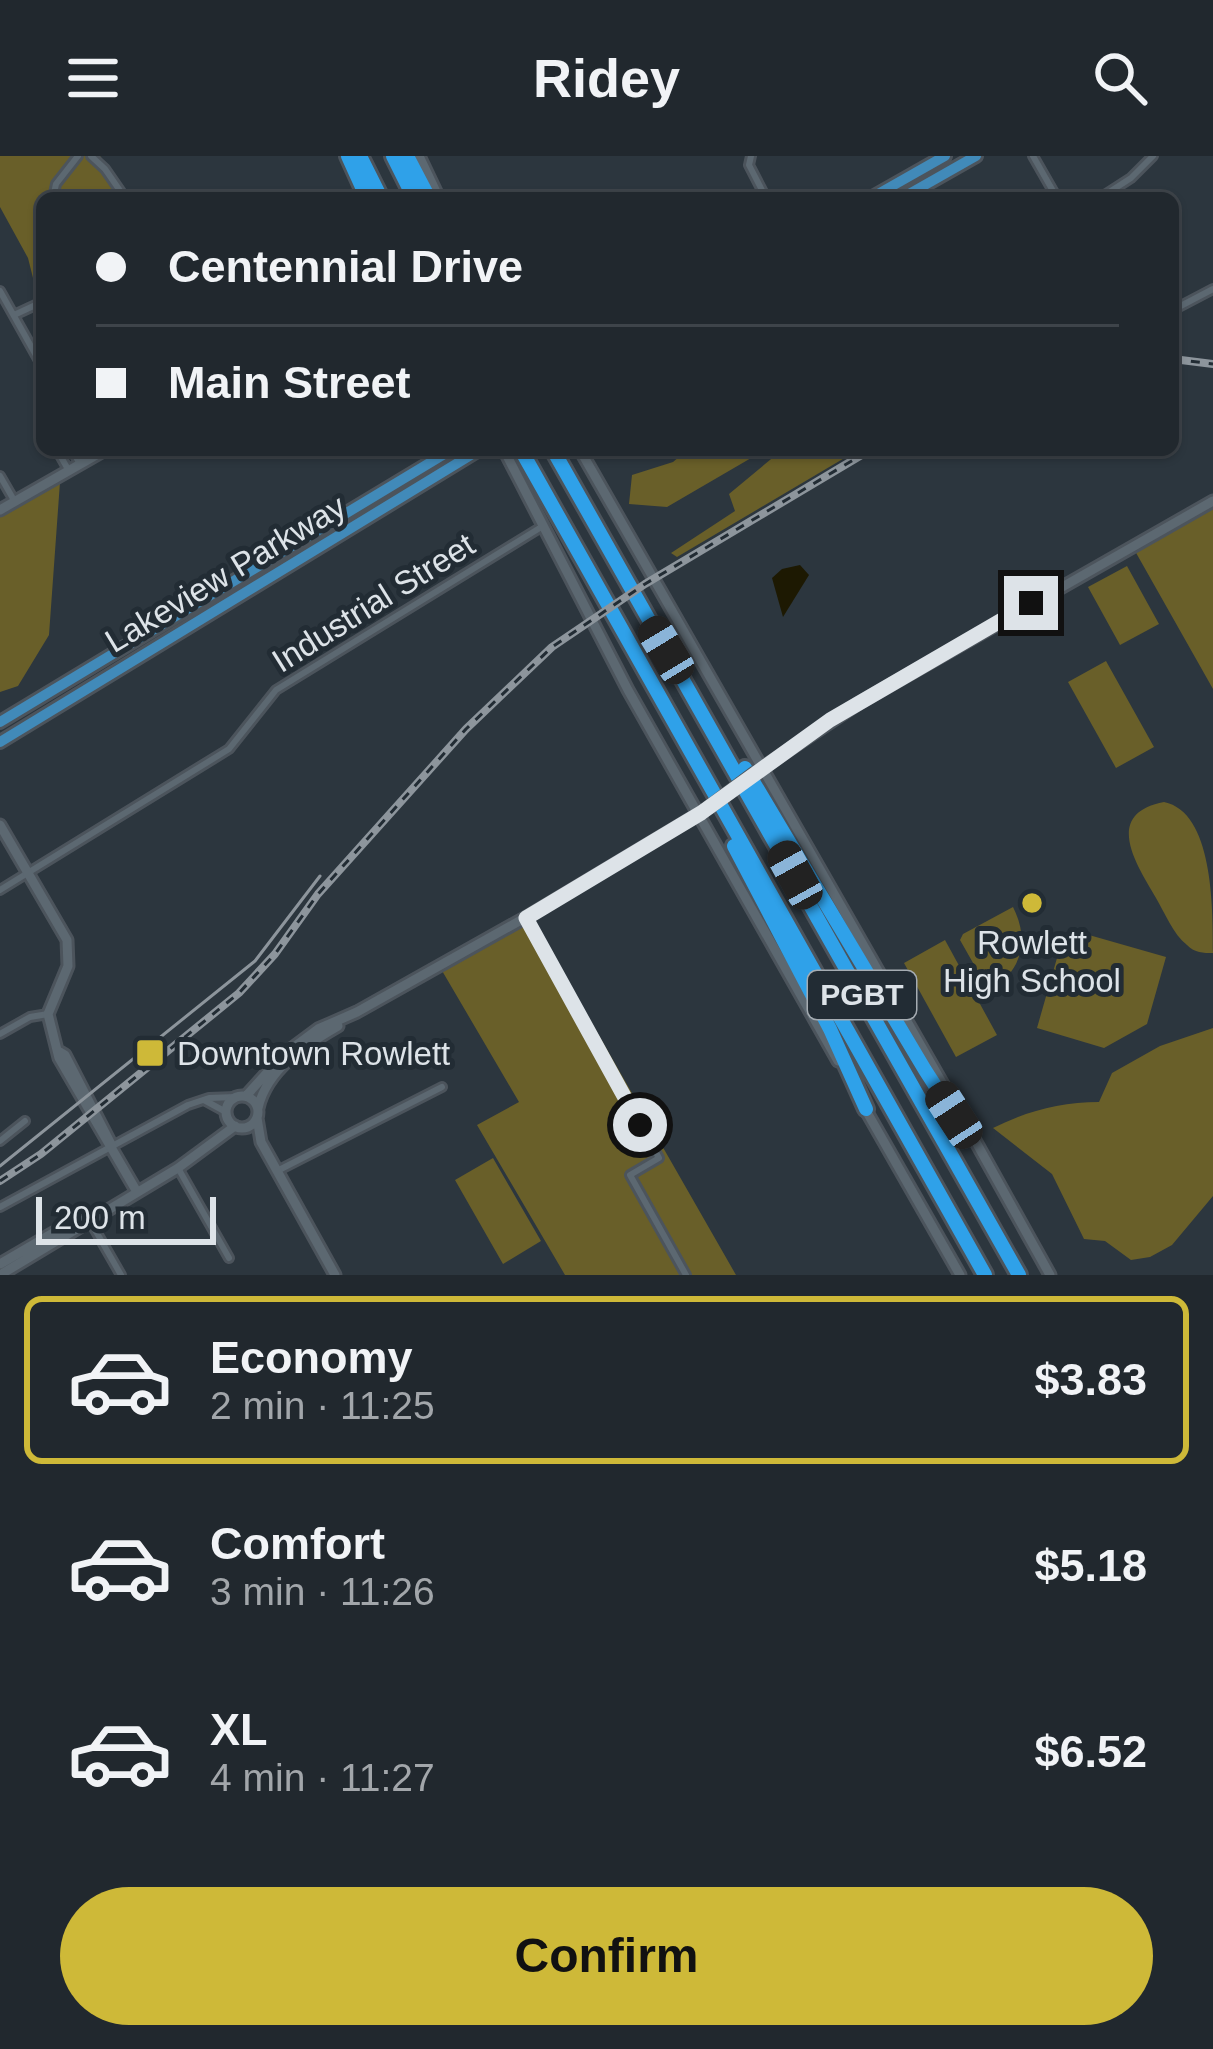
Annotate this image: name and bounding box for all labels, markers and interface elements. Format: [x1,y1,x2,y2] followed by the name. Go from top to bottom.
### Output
[60,45,126,111] icon: menu
[1087,45,1153,111] icon: search
[533,48,680,108] text: Ridey
[168,241,523,292] text: Centennial Drive
[168,357,411,408] text: Main Street
[99,487,352,660] street label: Lakeview Parkway
[265,525,481,679] street label: Industrial Street
[1004,576,1058,630] route end
[632,610,700,690] car
[762,835,828,915] car
[1019,890,1045,916] marker: Rowlett High School
[943,924,1121,999] place label: Rowlett High School
[808,971,916,1019] road number: PGBT
[177,1035,450,1072] place label: Downtown Rowlett
[134,1037,166,1069] marker: Downtown Rowlett
[919,1075,989,1155] car
[613,1098,667,1152] route start
[36,1191,216,1244] scale bar
[54,1199,146,1236] text: 200 m
[66,1326,174,1434] icon: car
[210,1332,413,1383] text: Economy
[1034,1354,1147,1405] text: $3.83
[210,1384,435,1427] text: 2 min · 11:25
[66,1512,174,1620] icon: car
[210,1518,385,1569] text: Comfort
[1034,1540,1147,1591] text: $5.18
[210,1570,435,1613] text: 3 min · 11:26
[66,1698,174,1806] icon: car
[210,1704,268,1755] text: XL
[1034,1726,1147,1777] text: $6.52
[210,1756,435,1799] text: 4 min · 11:27
[60,1887,1153,2025] button: Confirm

